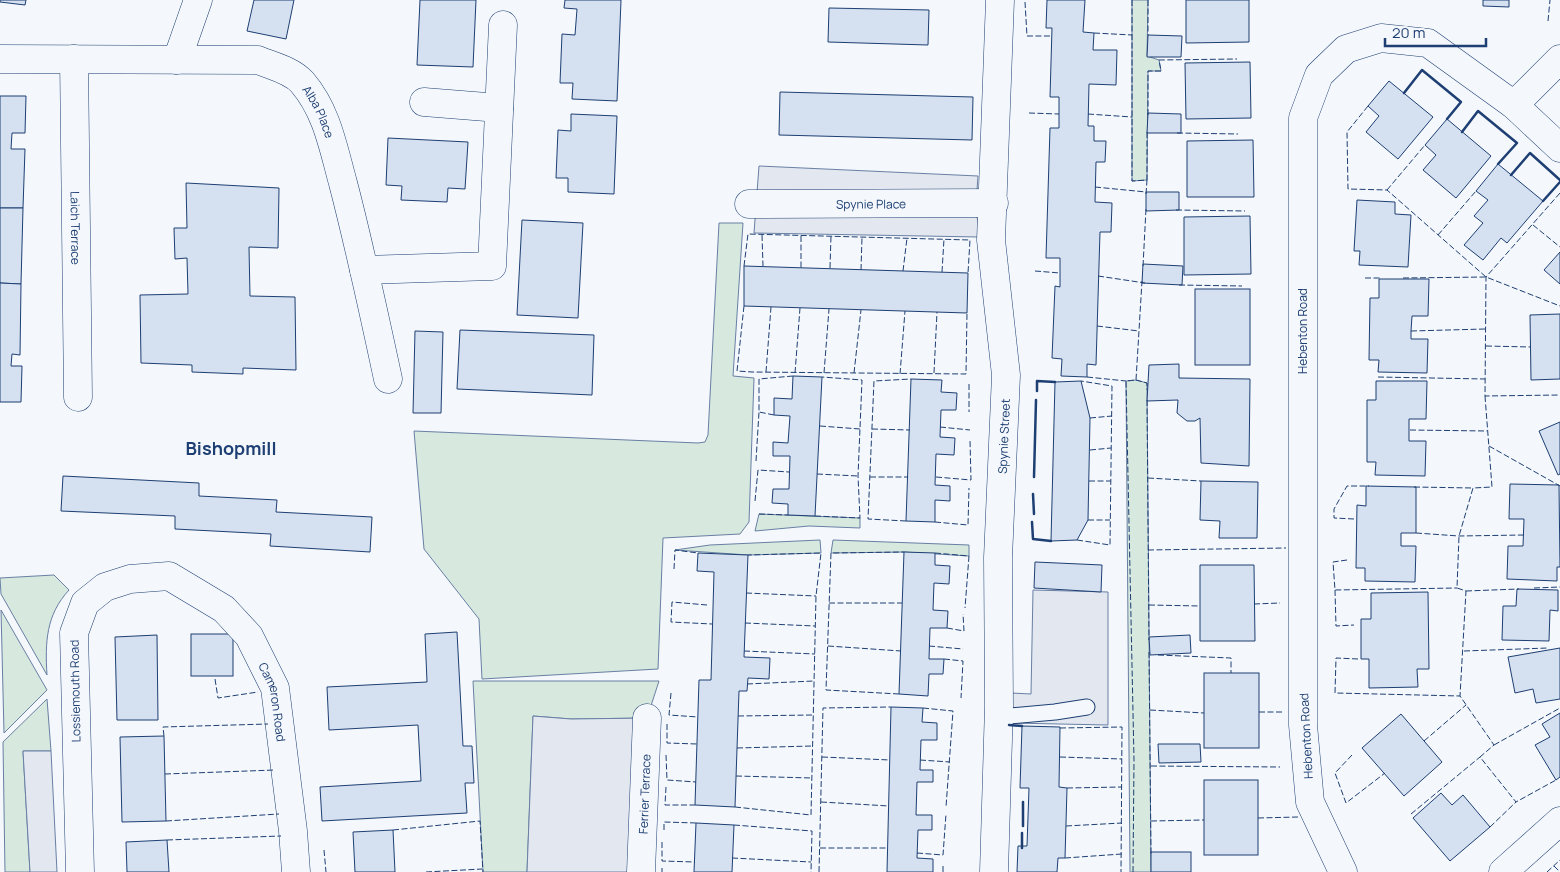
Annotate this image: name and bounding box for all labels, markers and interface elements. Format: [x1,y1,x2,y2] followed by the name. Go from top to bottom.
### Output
[1385,15,1486,47] scale bar
[1392,22,1425,43] text: 20 m
[299,82,339,140] street label: Alba Place
[67,191,85,265] street label: Laich Terrace
[836,195,906,212] street label: Spynie Place
[1294,288,1311,374] street label: Hebenton Road
[993,398,1013,474] street label: Spynie Street
[186,436,276,460] district label: Bishopmill
[66,640,84,742] street label: Lossiemouth Road
[255,659,290,742] street label: Cameron Road
[1295,693,1317,779] street label: Hebenton Road
[634,754,654,834] street label: Ferrier Terrace

